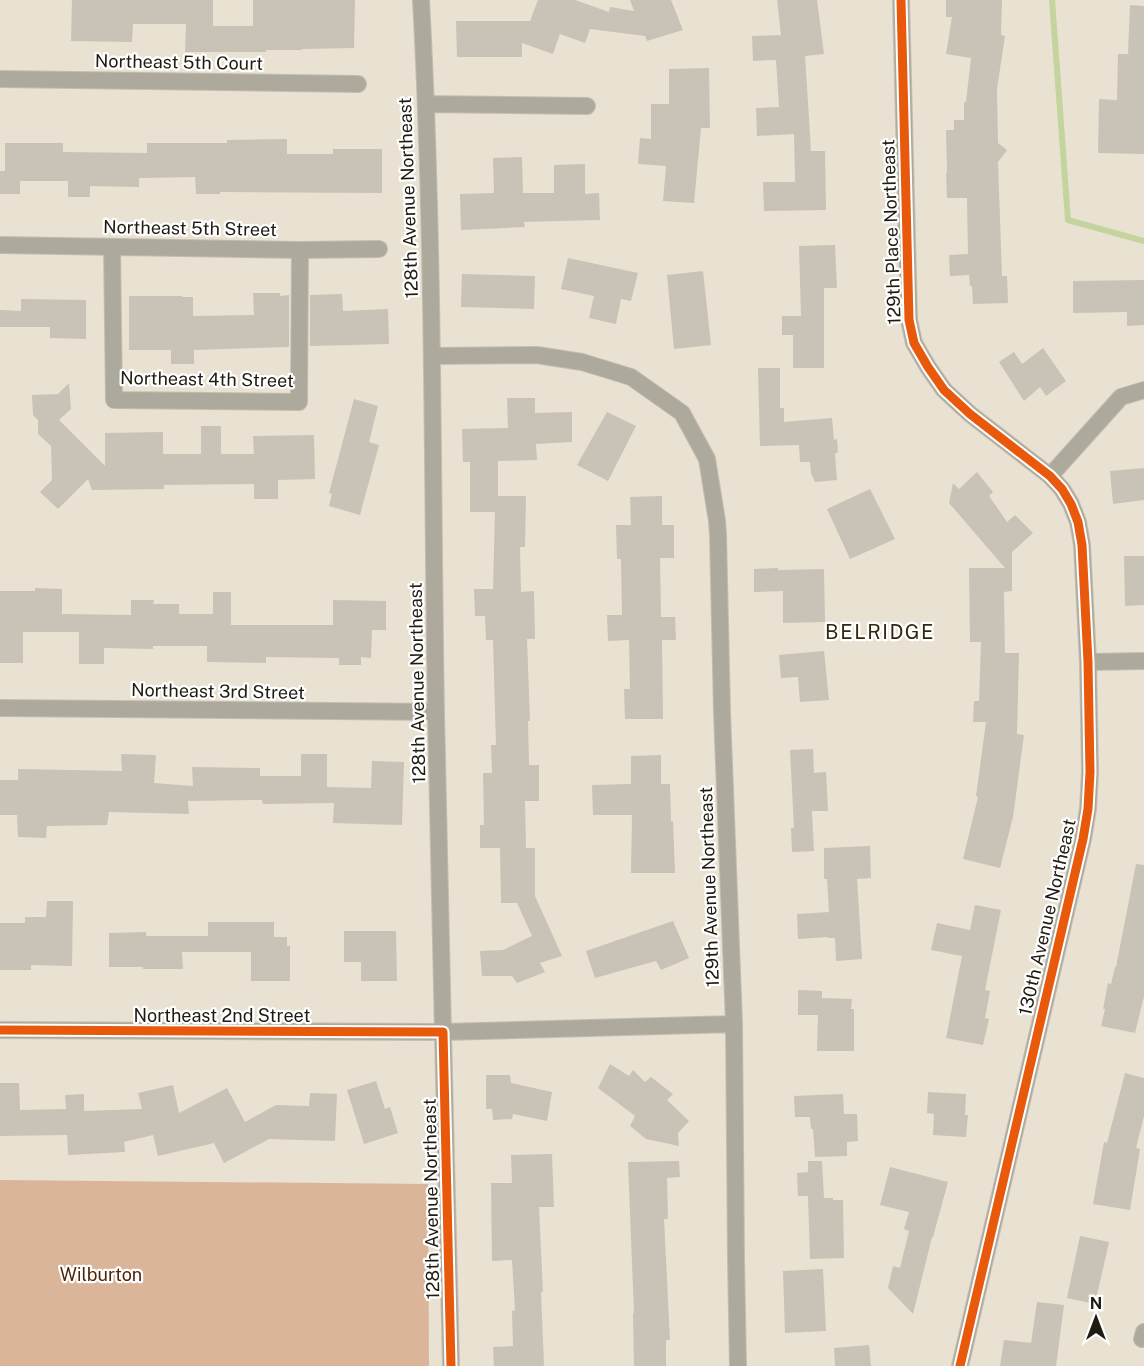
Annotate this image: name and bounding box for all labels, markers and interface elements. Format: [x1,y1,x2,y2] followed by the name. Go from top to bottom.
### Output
[95,50,263,74] street label: Northeast 5th Court
[394,97,422,299] street label: 128th Avenue Northeast
[877,139,905,325] street label: 129th Place Northeast
[103,216,277,240] street label: Northeast 5th Street
[120,367,294,391] street label: Northeast 4th Street
[405,582,429,784] street label: 128th Avenue Northeast
[825,620,935,644] district label: BELRIDGE
[131,679,305,703] street label: Northeast 3rd Street
[695,786,723,988] street label: 129th Avenue Northeast
[1014,817,1080,1017] street label: 130th Avenue Northeast
[134,1005,310,1026] street label: Northeast 2nd Street
[419,1098,443,1300] street label: 128th Avenue Northeast
[60,1264,142,1285] park label: Wilburton
[1066,1288,1126,1348] north arrow
[1090,1294,1102,1313] text: N

